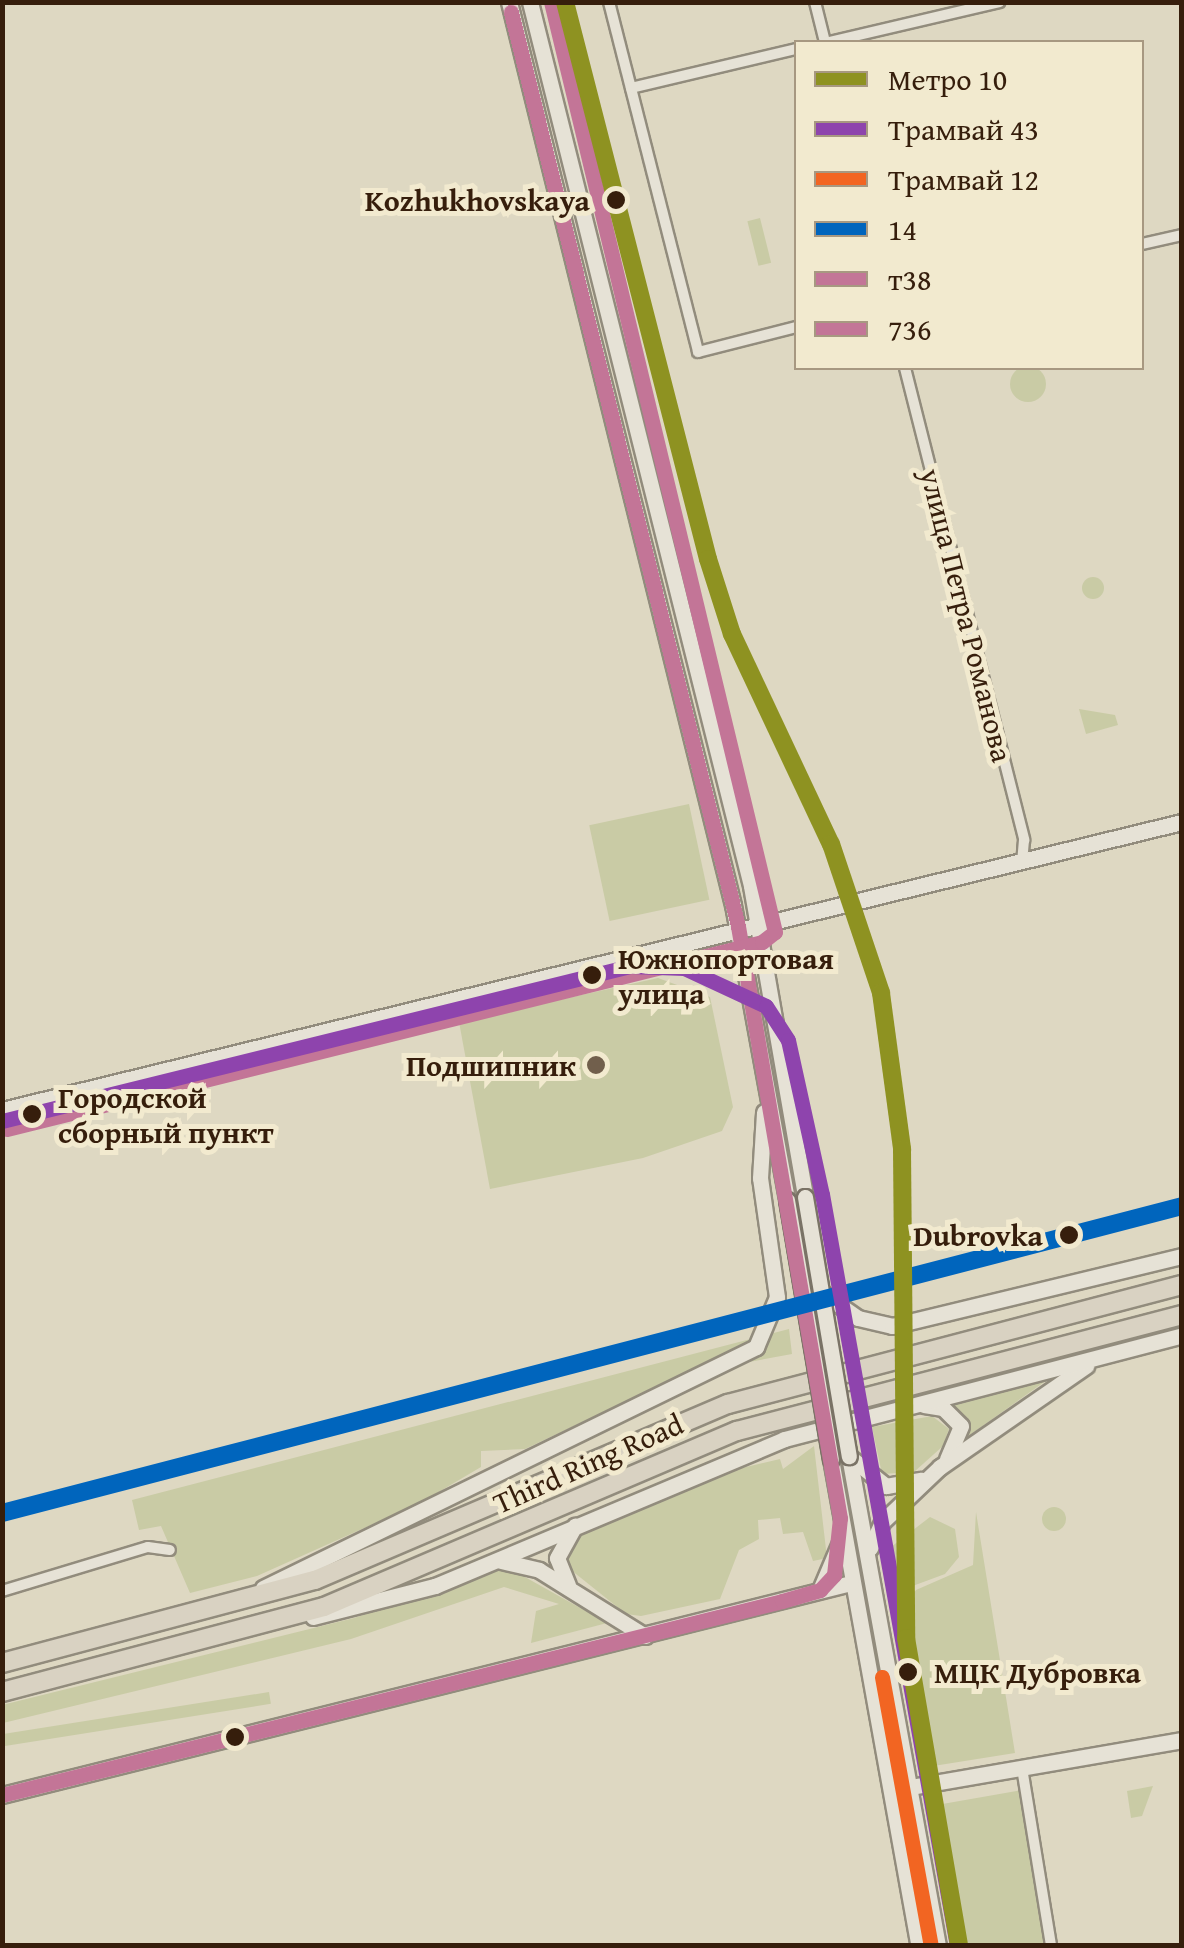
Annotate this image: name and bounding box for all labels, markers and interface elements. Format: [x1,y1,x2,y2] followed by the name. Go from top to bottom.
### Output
[794,40,1144,370] legend
[888,57,1007,101] text: Метро 10
[888,107,1039,151] text: Трамвай 43
[888,157,1039,201] text: Трамвай 12
[365,182,590,218] place label: Kozhukhovskaya
[599,183,633,217] marker: Kozhukhovskaya
[888,207,917,251] text: 14
[888,257,931,301] text: т38
[888,307,931,351] text: 736
[913,464,1021,766] street label: улица Петра Романова
[618,940,834,1010] place label: Южнопортовая улица
[575,958,609,992] marker: Южнопортовая улица
[406,1047,576,1083] place label: Подшипник
[585,1054,607,1076] marker: Подшипник
[58,1079,273,1150] place label: Городской сборный пункт
[15,1097,49,1131] marker: Городской сборный пункт
[913,1217,1043,1253] place label: Dubrovka
[1052,1218,1086,1252] marker: Dubrovka
[488,1405,688,1521] street label: Third Ring Road
[934,1654,1141,1690] place label: МЦК Дубровка
[891,1655,925,1689] marker: МЦК Дубровка
[225,1727,245,1747] unlabelled marker

